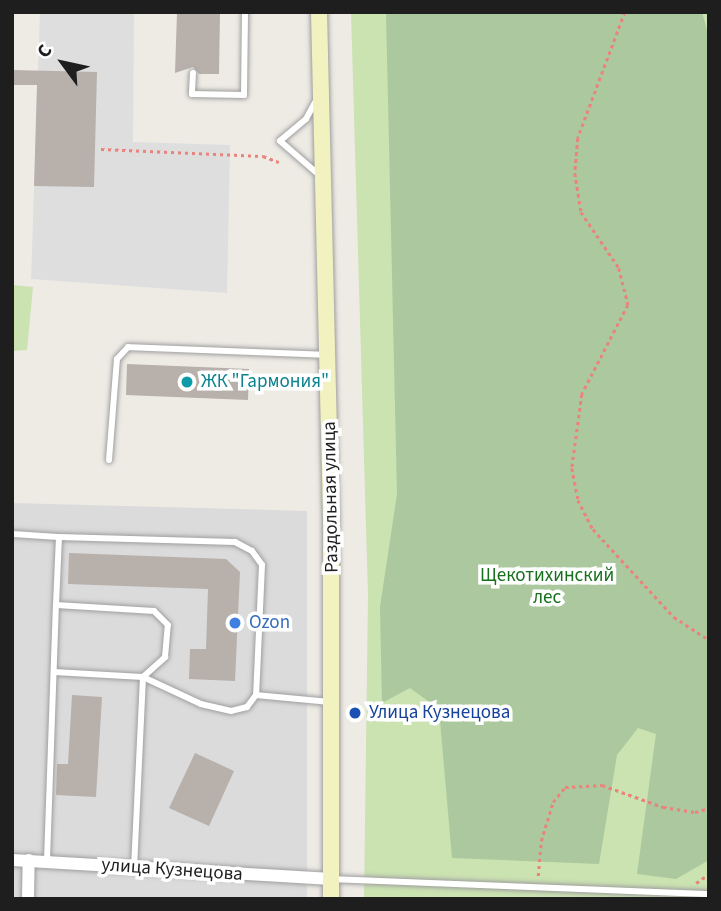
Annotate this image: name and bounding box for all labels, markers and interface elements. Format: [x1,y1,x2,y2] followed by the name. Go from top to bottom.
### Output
[28,28,98,98] north arrow
[31,39,59,63] text: С
[201,371,329,393] place label: ЖК "Гармония"
[179,374,195,390] marker: ЖК "Гармония"
[318,421,344,573] street label: Раздольная улица
[480,565,614,609] park label: Щекотихинский лес
[249,612,290,634] place label: Ozon
[227,615,243,631] marker: Ozon
[369,702,510,724] place label: Улица Кузнецова
[347,705,363,721] marker: Улица Кузнецова
[100,854,244,886] street label: улица Кузнецова

